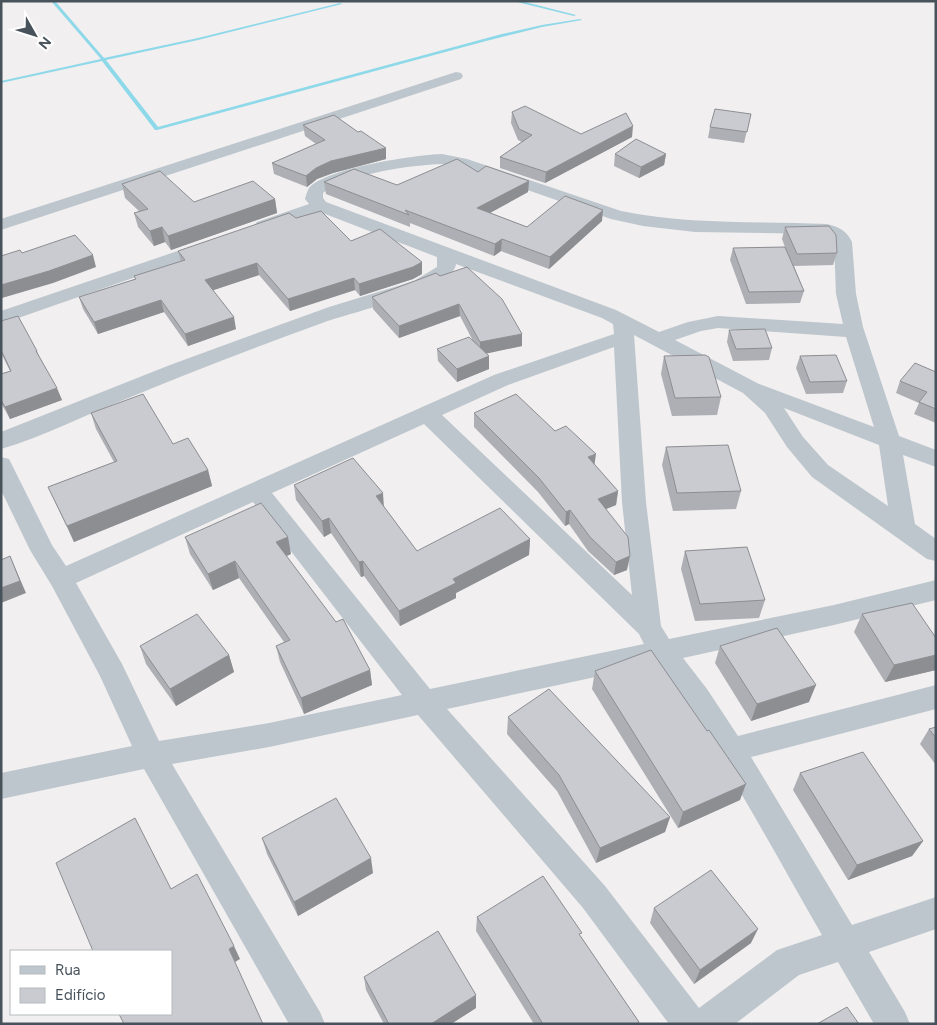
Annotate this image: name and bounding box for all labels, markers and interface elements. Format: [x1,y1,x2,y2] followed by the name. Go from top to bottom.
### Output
[10,10,60,60] north arrow
[35,33,55,52] text: N
[10,950,172,1015] legend
[55,961,80,979] text: Rua
[55,986,106,1004] text: Edifício

